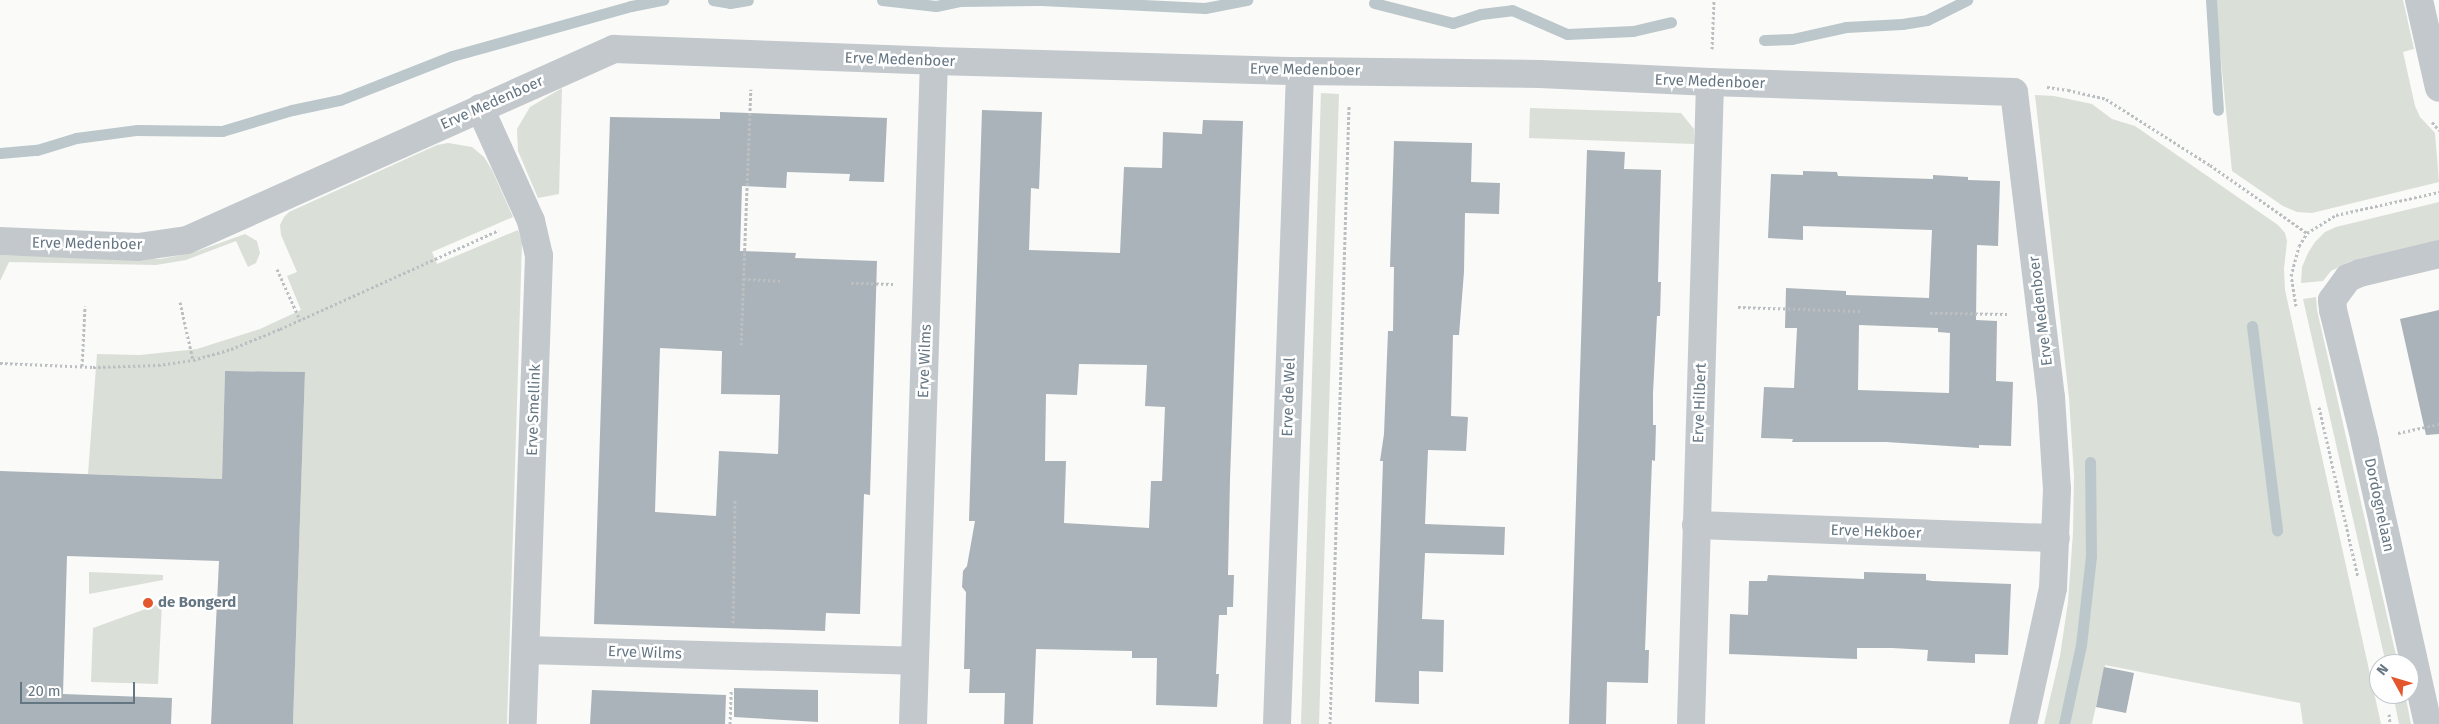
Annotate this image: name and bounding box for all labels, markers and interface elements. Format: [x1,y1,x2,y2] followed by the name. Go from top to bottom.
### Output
[844,49,956,71] street label: Erve Medenboer
[1250,60,1360,80] street label: Erve Medenboer
[1654,71,1766,93] street label: Erve Medenboer
[438,72,546,134] street label: Erve Medenboer
[32,234,142,254] street label: Erve Medenboer
[2025,255,2057,367] street label: Erve Medenboer
[915,324,935,398] street label: Erve Wilms
[1279,357,1299,437] street label: Erve de Wel
[1690,363,1710,443] street label: Erve Hilbert
[523,364,545,456] street label: Erve Smellink
[2360,456,2398,554] street label: Dordognelaan
[1830,521,1922,543] street label: Erve Hekboer
[158,594,236,612] place label: de Bongerd
[142,597,154,609] marker: de Bongerd
[608,643,682,663] street label: Erve Wilms
[2369,654,2419,704] north arrow
[2373,661,2392,679] text: N
[22,672,138,704] scale bar
[28,682,61,700] text: 20 m

